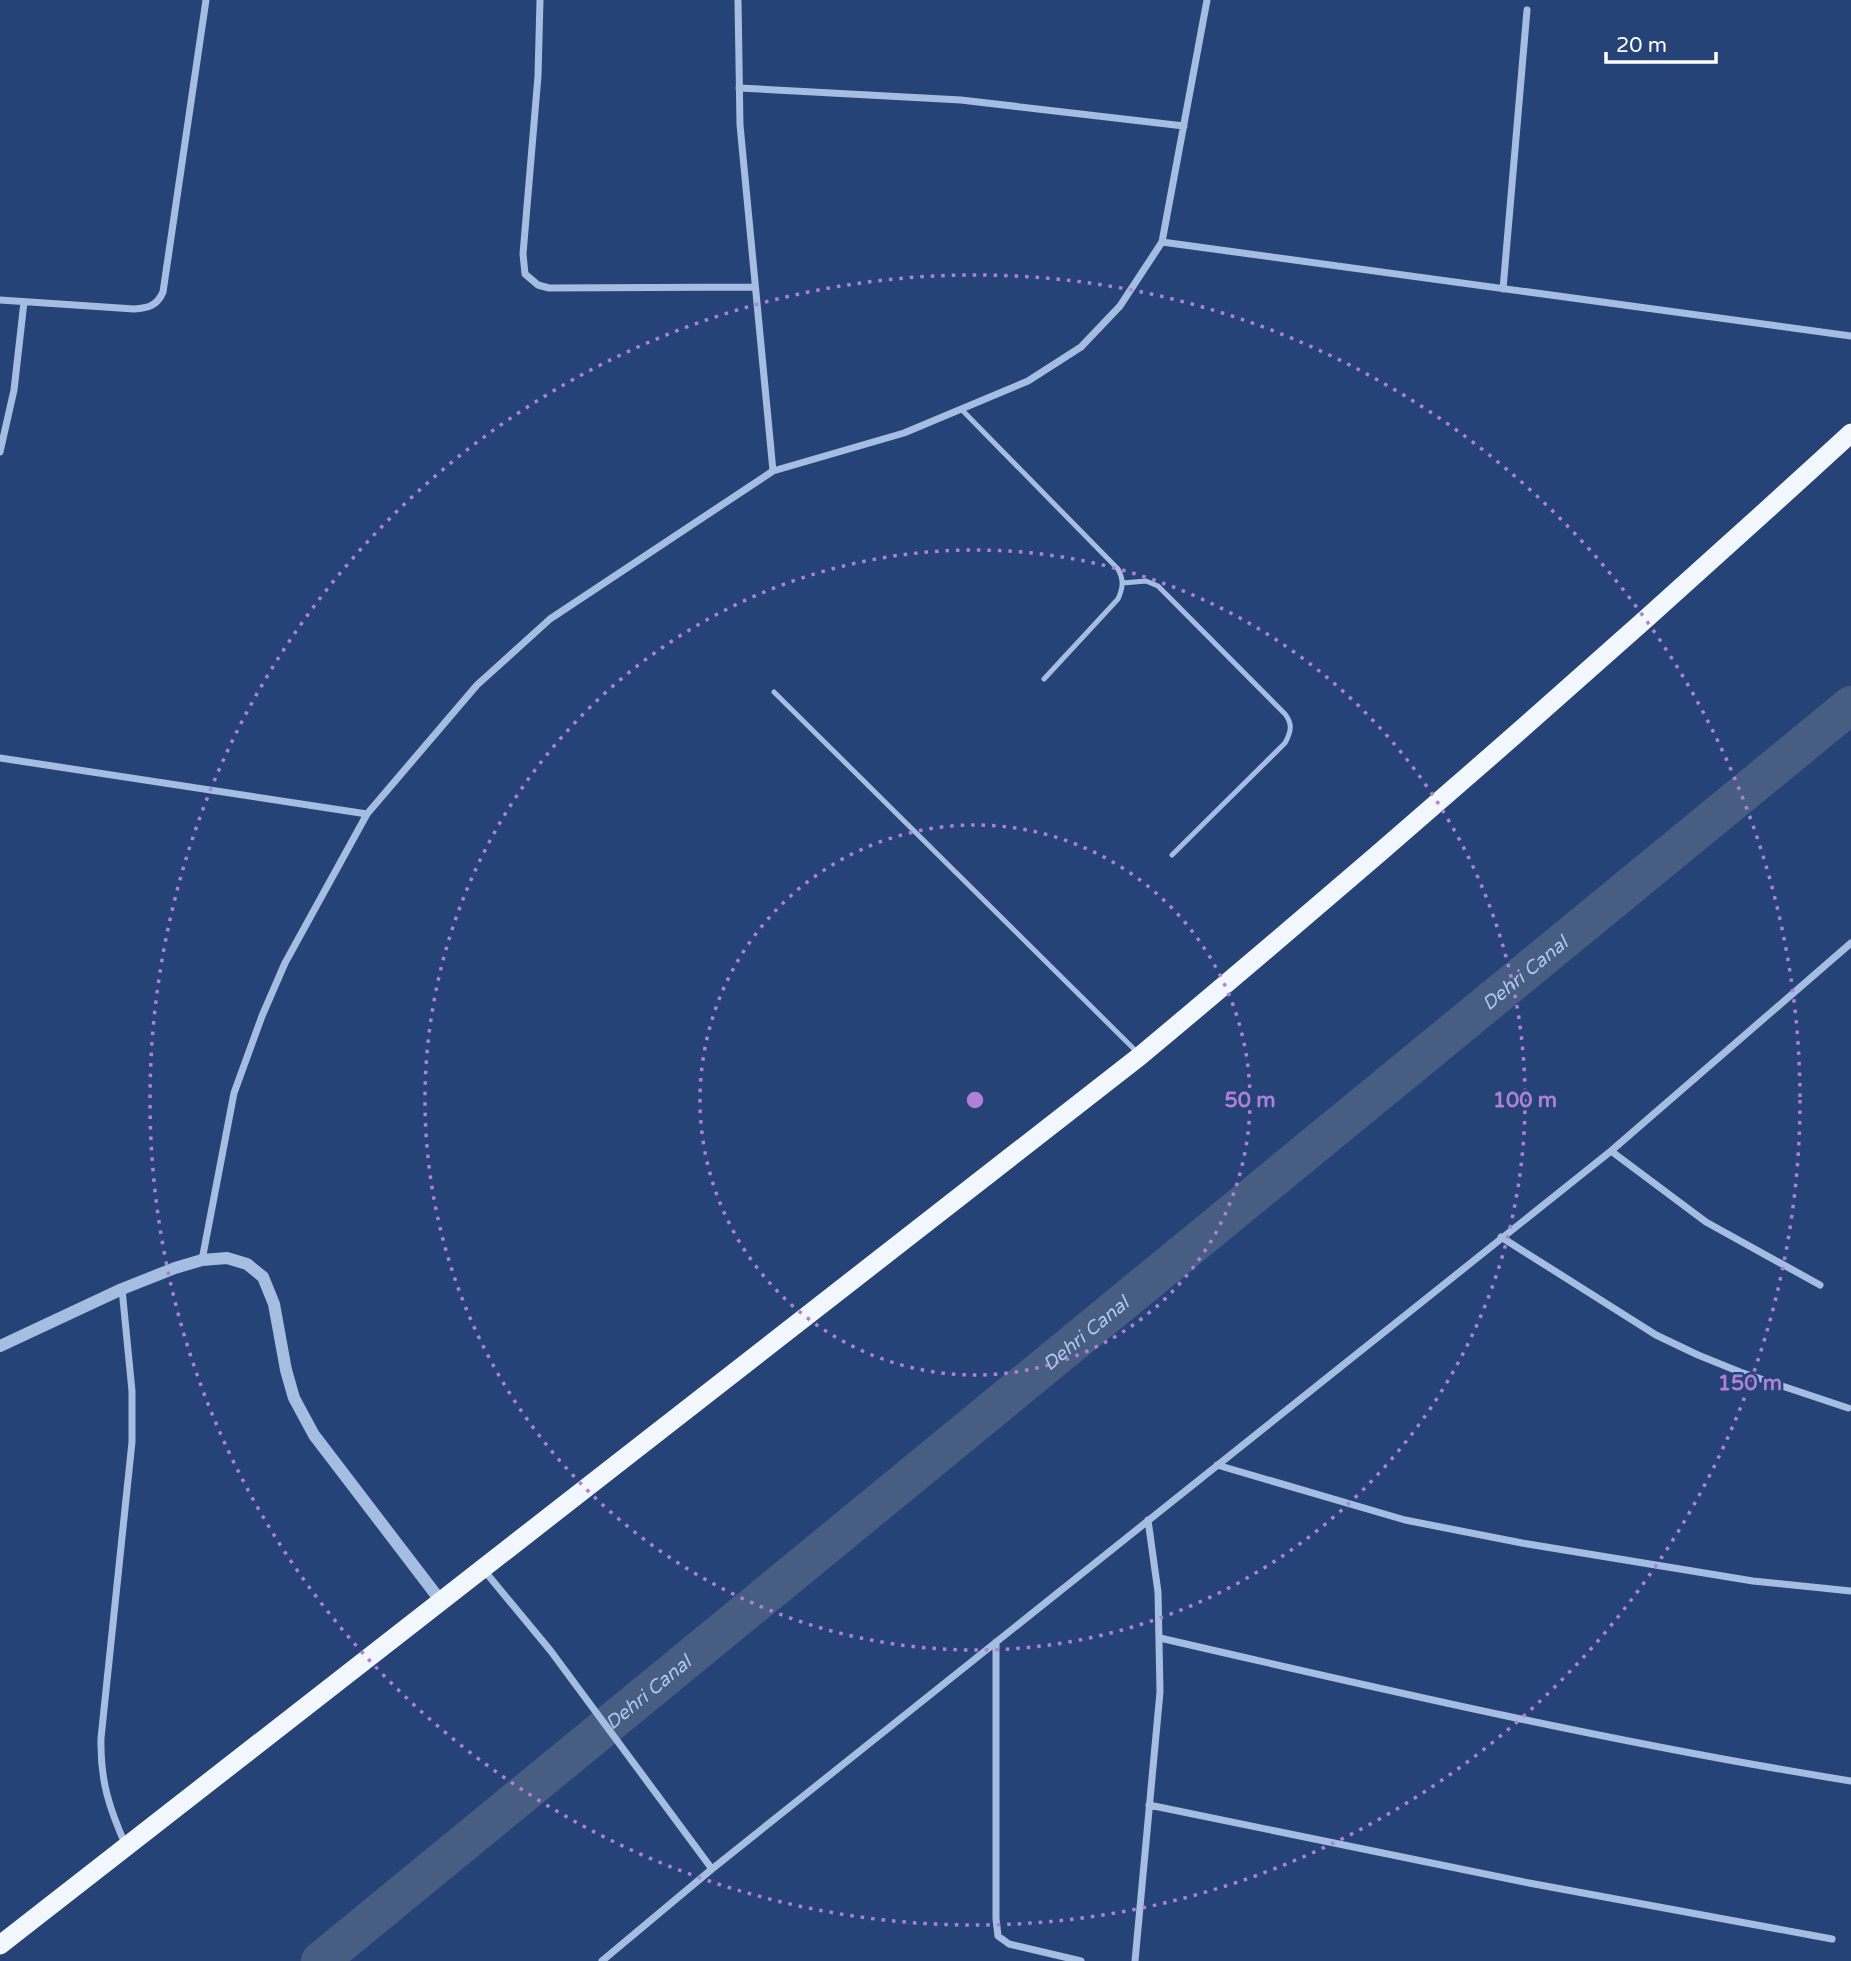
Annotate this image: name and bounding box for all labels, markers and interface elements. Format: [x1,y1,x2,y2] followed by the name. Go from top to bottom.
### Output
[1606,21,1716,65] scale bar
[1616,33,1667,58] text: 20 m
[1478,931,1574,1015] water label: Dehri Canal
[963,1088,987,1112] centre of rings
[1224,1088,1276,1113] text: 50 m
[1493,1088,1557,1113] text: 100 m
[1039,1291,1135,1375] water label: Dehri Canal
[1718,1371,1782,1396] text: 150 m
[601,1650,697,1734] water label: Dehri Canal

